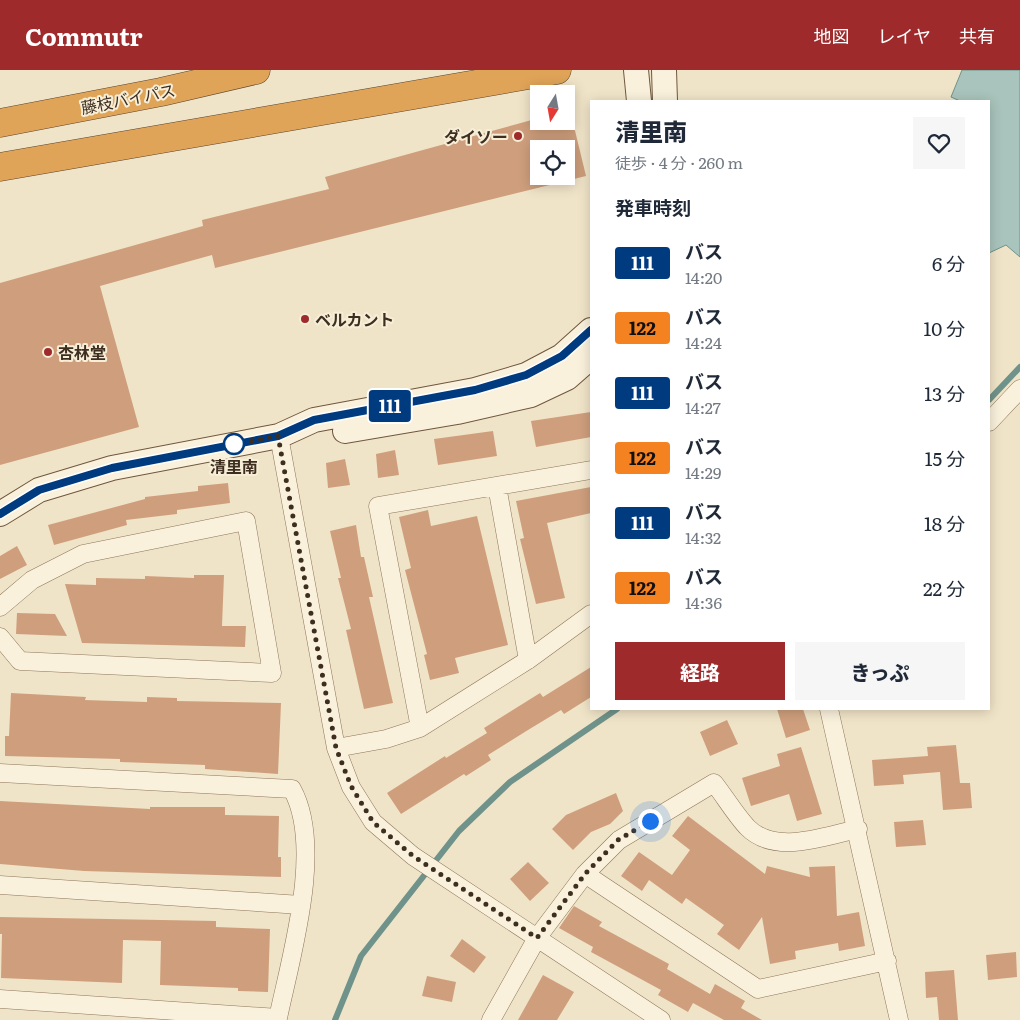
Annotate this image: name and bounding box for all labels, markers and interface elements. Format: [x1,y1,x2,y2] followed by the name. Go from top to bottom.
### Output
[25,18,143,53] text: Commutr
[814,22,850,49] text: 地図
[878,22,931,49] text: レイヤ
[959,22,995,49] text: 共有
[79,77,177,119] street label: 藤枝バイパス
[530,85,575,130] north arrow
[530,85,575,185] map controls
[615,113,687,148] text: 清里南
[913,117,965,169] button: heart
[444,124,508,148] place label: ダイソー
[512,130,524,142] marker: ダイソー
[530,140,575,185] button: locate
[615,150,743,174] text: 徒歩 · 4 分 · 260 m
[615,193,691,221] text: 発車時刻
[685,237,723,265] text: バス
[631,249,654,276] text: 111
[932,249,965,277] text: 6 分
[685,265,722,289] text: 14:20
[685,302,723,330] text: バス
[315,307,395,331] place label: ベルカント
[299,313,311,325] marker: ベルカント
[629,314,656,341] text: 122
[923,314,965,342] text: 10 分
[685,330,722,354] text: 14:24
[58,340,106,364] place label: 杏林堂
[42,346,54,358] marker: 杏林堂
[685,367,723,395] text: バス
[631,379,654,406] text: 111
[924,379,965,407] text: 13 分
[361,390,419,422] line badge: 111
[379,392,401,419] text: 111
[685,395,721,419] text: 14:27
[685,432,723,460] text: バス
[223,433,245,455] marker: 清里南
[629,444,656,471] text: 122
[925,444,965,472] text: 15 分
[210,454,258,478] place label: 清里南
[685,460,721,484] text: 14:29
[685,497,723,525] text: バス
[631,509,654,536] text: 111
[924,509,965,537] text: 18 分
[685,525,721,549] text: 14:32
[685,562,723,590] text: バス
[629,574,656,601] text: 122
[923,574,965,602] text: 22 分
[685,590,722,614] text: 14:36
[615,642,785,700] button: 経路
[795,642,965,700] button: きっぷ
[638,809,663,834] your location

